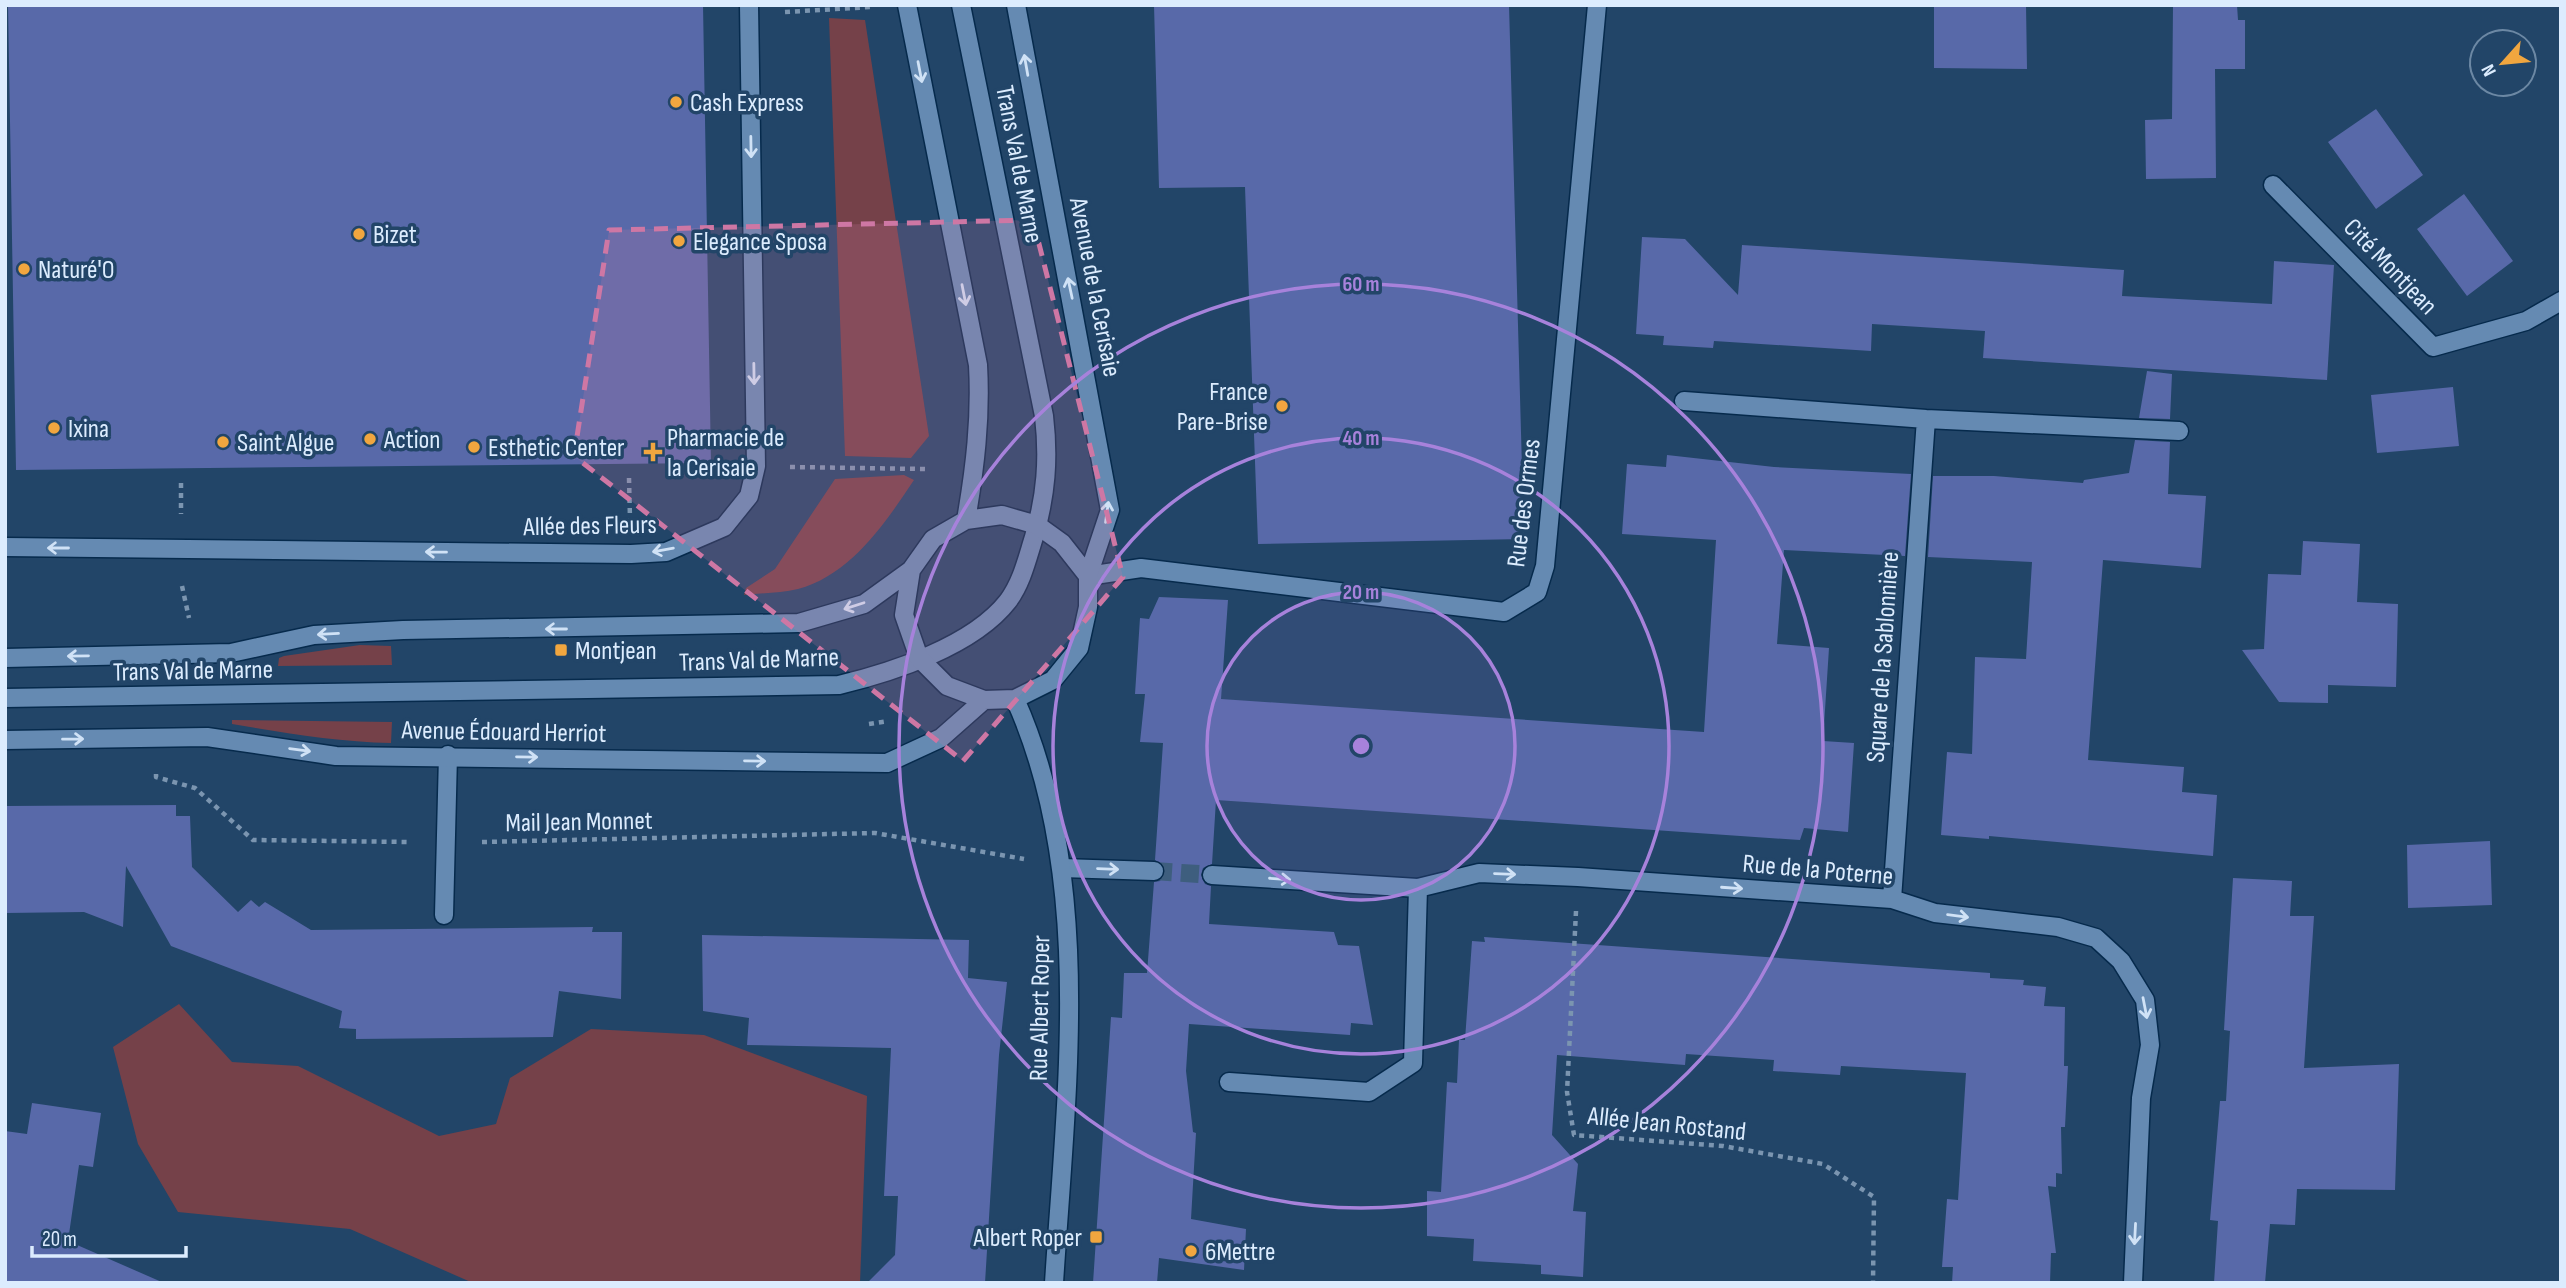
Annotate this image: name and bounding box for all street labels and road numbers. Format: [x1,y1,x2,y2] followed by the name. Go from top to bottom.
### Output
[988,83,1049,246] street label: Trans Val de Marne
[1062,194,1127,379] street label: Avenue de la Cerisaie
[2337,213,2443,322] street label: Cité Montjean
[1501,437,1548,569] street label: Rue des Ormes
[522,510,657,543] street label: Allée des Fleurs
[1861,551,1906,764] street label: Square de la Sablonnière
[679,642,840,679] street label: Trans Val de Marne
[113,655,273,688] street label: Trans Val de Marne
[400,715,607,750] street label: Avenue Édouard Herriot
[505,806,653,839] street label: Mail Jean Monnet
[1741,848,1894,893] street label: Rue de la Poterne
[1024,934,1057,1081] street label: Rue Albert Roper
[1585,1101,1747,1148] street label: Allée Jean Rostand

